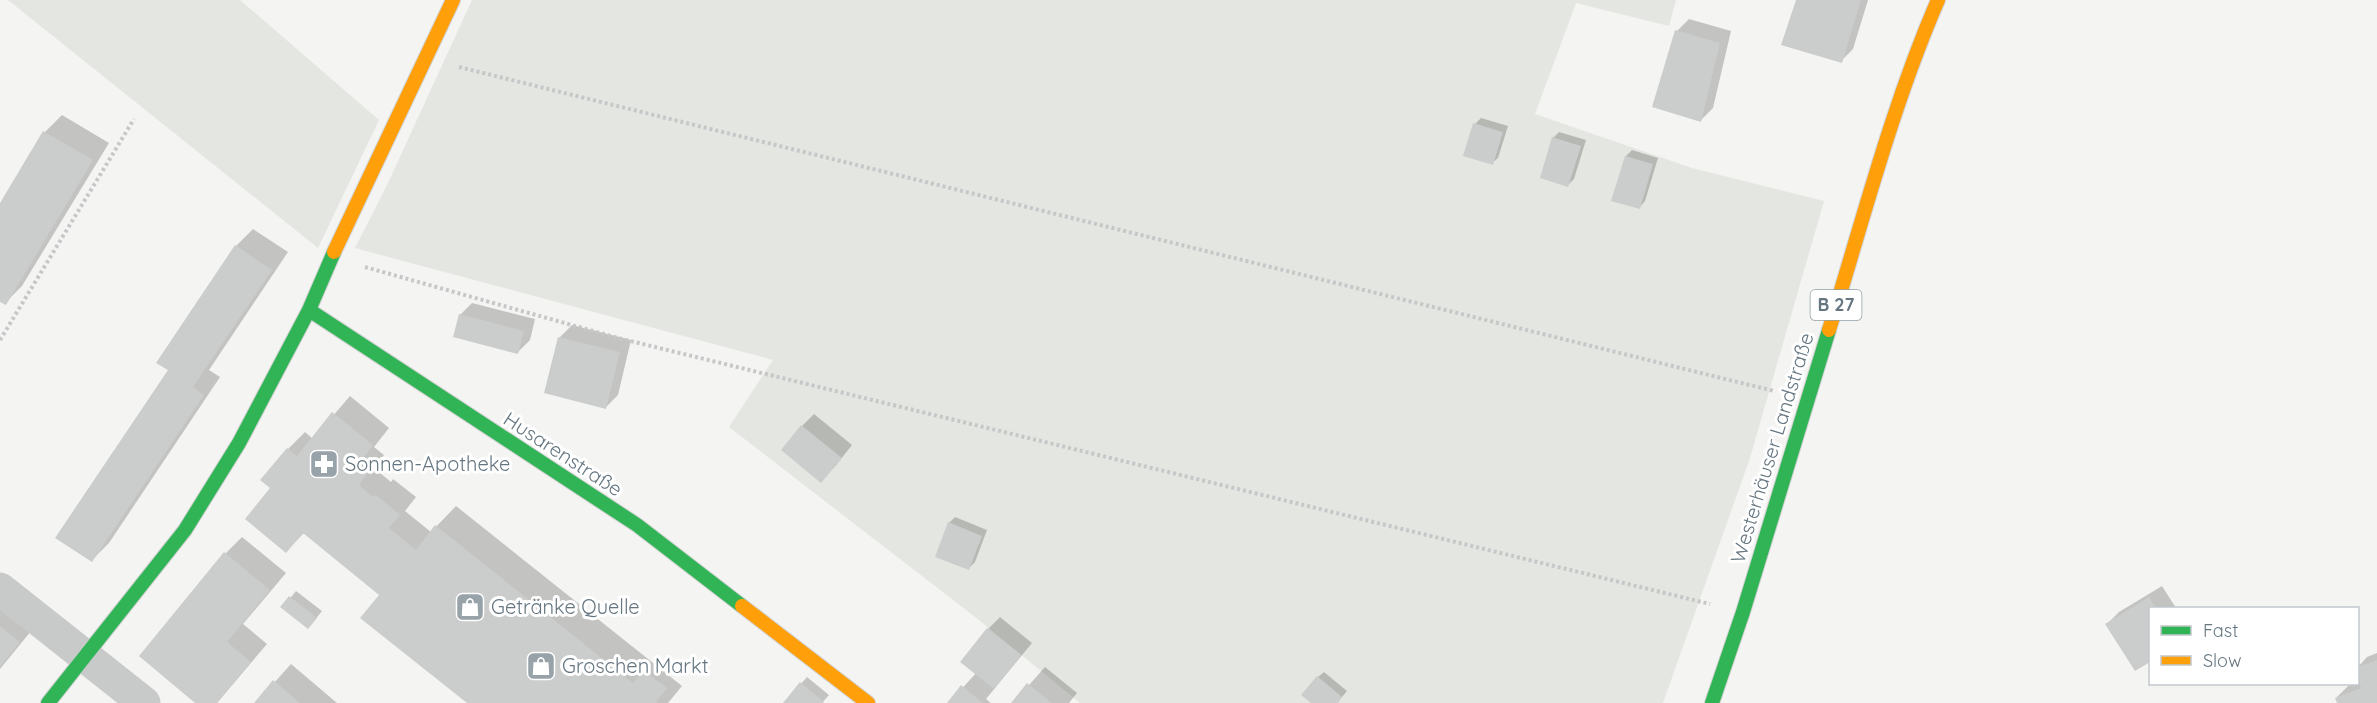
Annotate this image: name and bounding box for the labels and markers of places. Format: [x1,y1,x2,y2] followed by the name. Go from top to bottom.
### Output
[308,448,340,480] pharmacy icon: Sonnen-Apotheke
[345,451,510,476] place label: Sonnen-Apotheke
[454,591,486,623] shop icon: Getränke Quelle
[491,594,640,619] place label: Getränke Quelle
[525,650,557,682] shop icon: Groschen Markt
[562,653,709,678] place label: Groschen Markt

